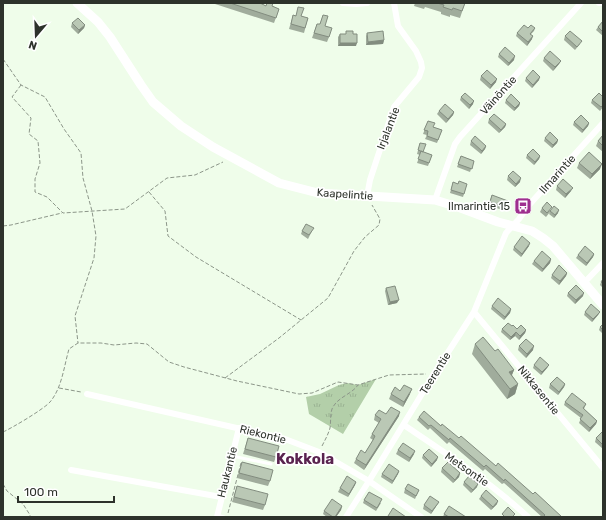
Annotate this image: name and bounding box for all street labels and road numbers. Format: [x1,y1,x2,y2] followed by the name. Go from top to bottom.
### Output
[477,73,519,118] street label: Väinöntie
[374,105,403,151] street label: Irjalantie
[536,152,578,197] street label: Ilmarintie
[316,186,374,203] street label: Kaapelintie
[417,350,454,397] street label: Teerentie
[515,363,562,417] street label: Nikkasentie
[238,422,287,447] street label: Riekontie
[215,445,240,499] street label: Haukantie
[442,450,491,489] street label: Metsontie

